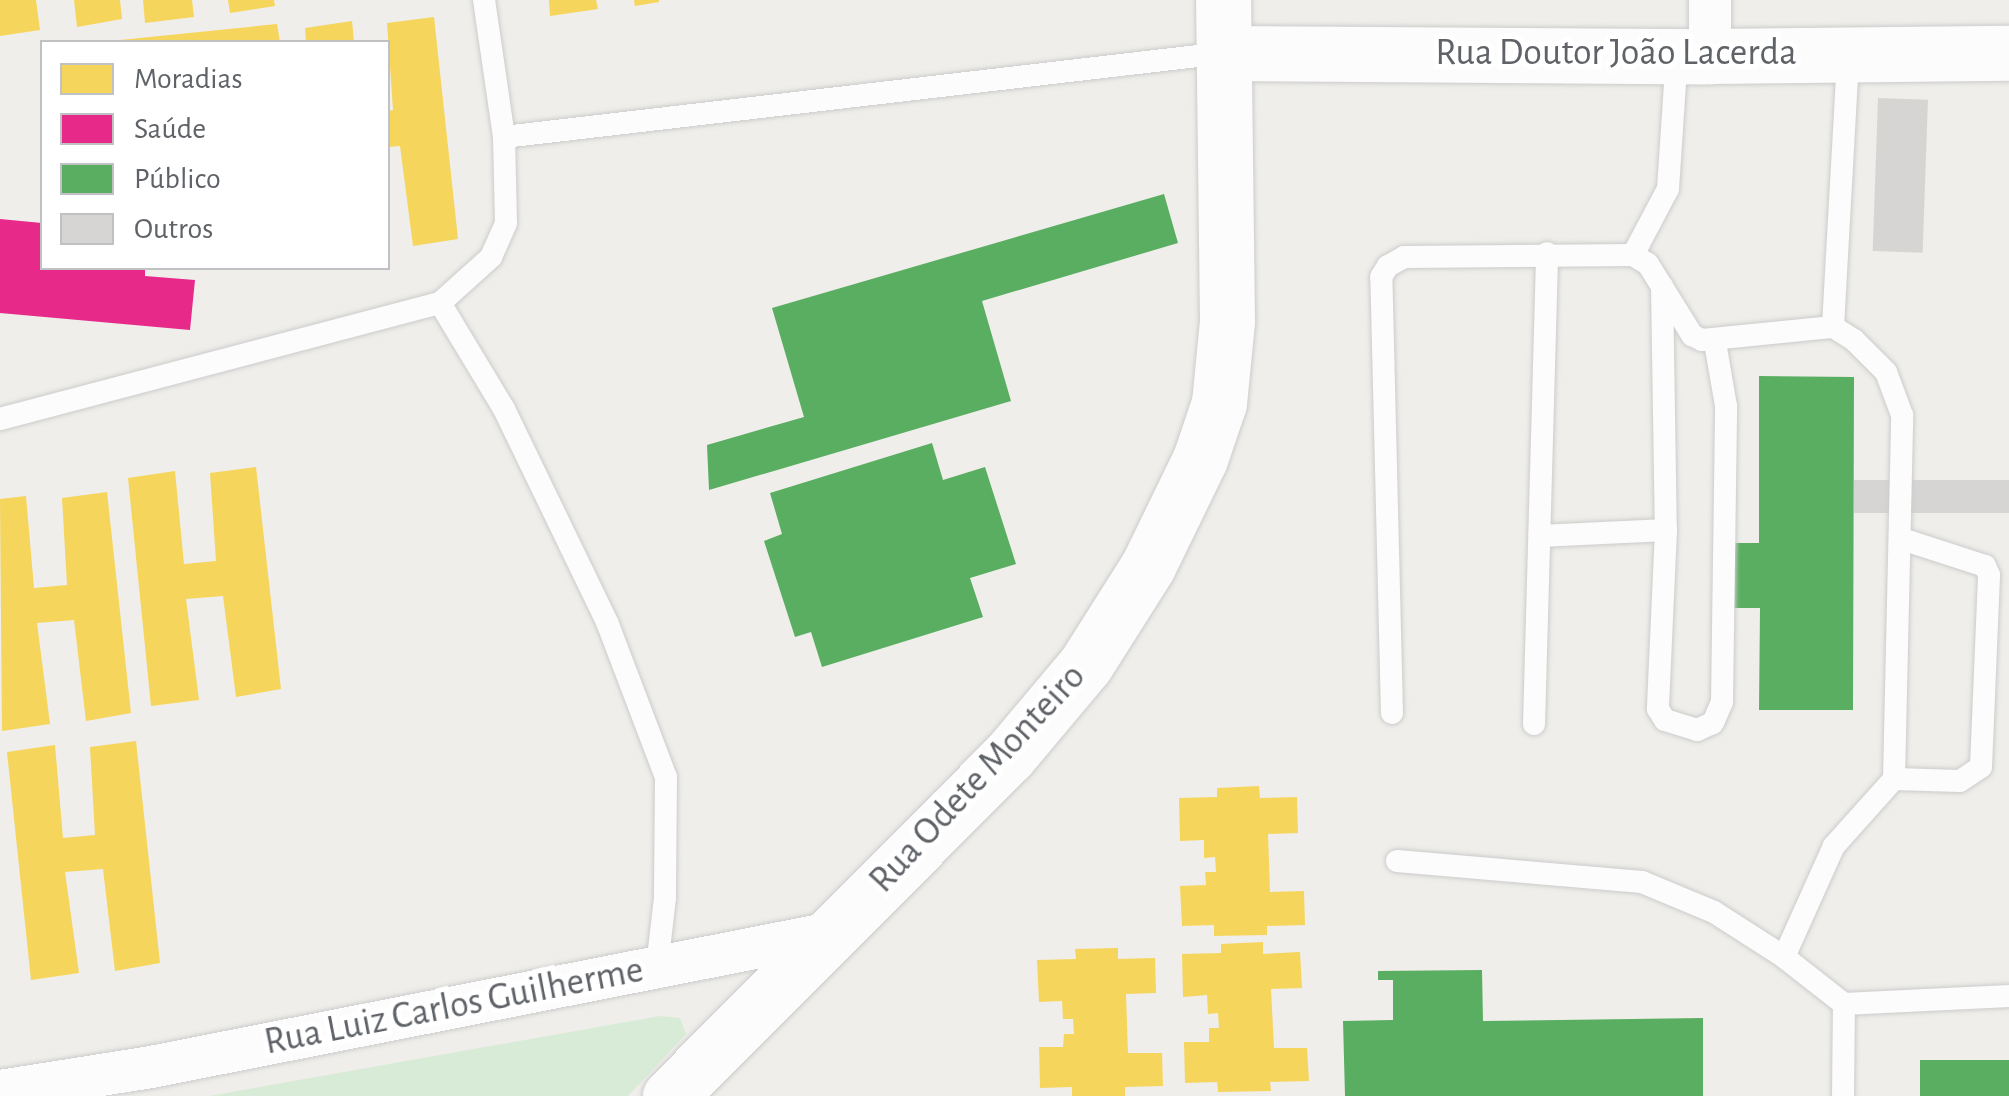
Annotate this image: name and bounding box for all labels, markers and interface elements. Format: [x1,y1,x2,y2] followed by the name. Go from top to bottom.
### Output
[1435,31,1797,77] street label: Rua Doutor João Lacerda
[40,40,390,270] legend
[134,64,242,94] text: Moradias
[134,114,206,144] text: Saúde
[134,164,221,194] text: Público
[134,214,213,244] text: Outros
[860,655,1096,903] street label: Rua Odete Monteiro
[261,948,647,1066] street label: Rua Luiz Carlos Guilherme

